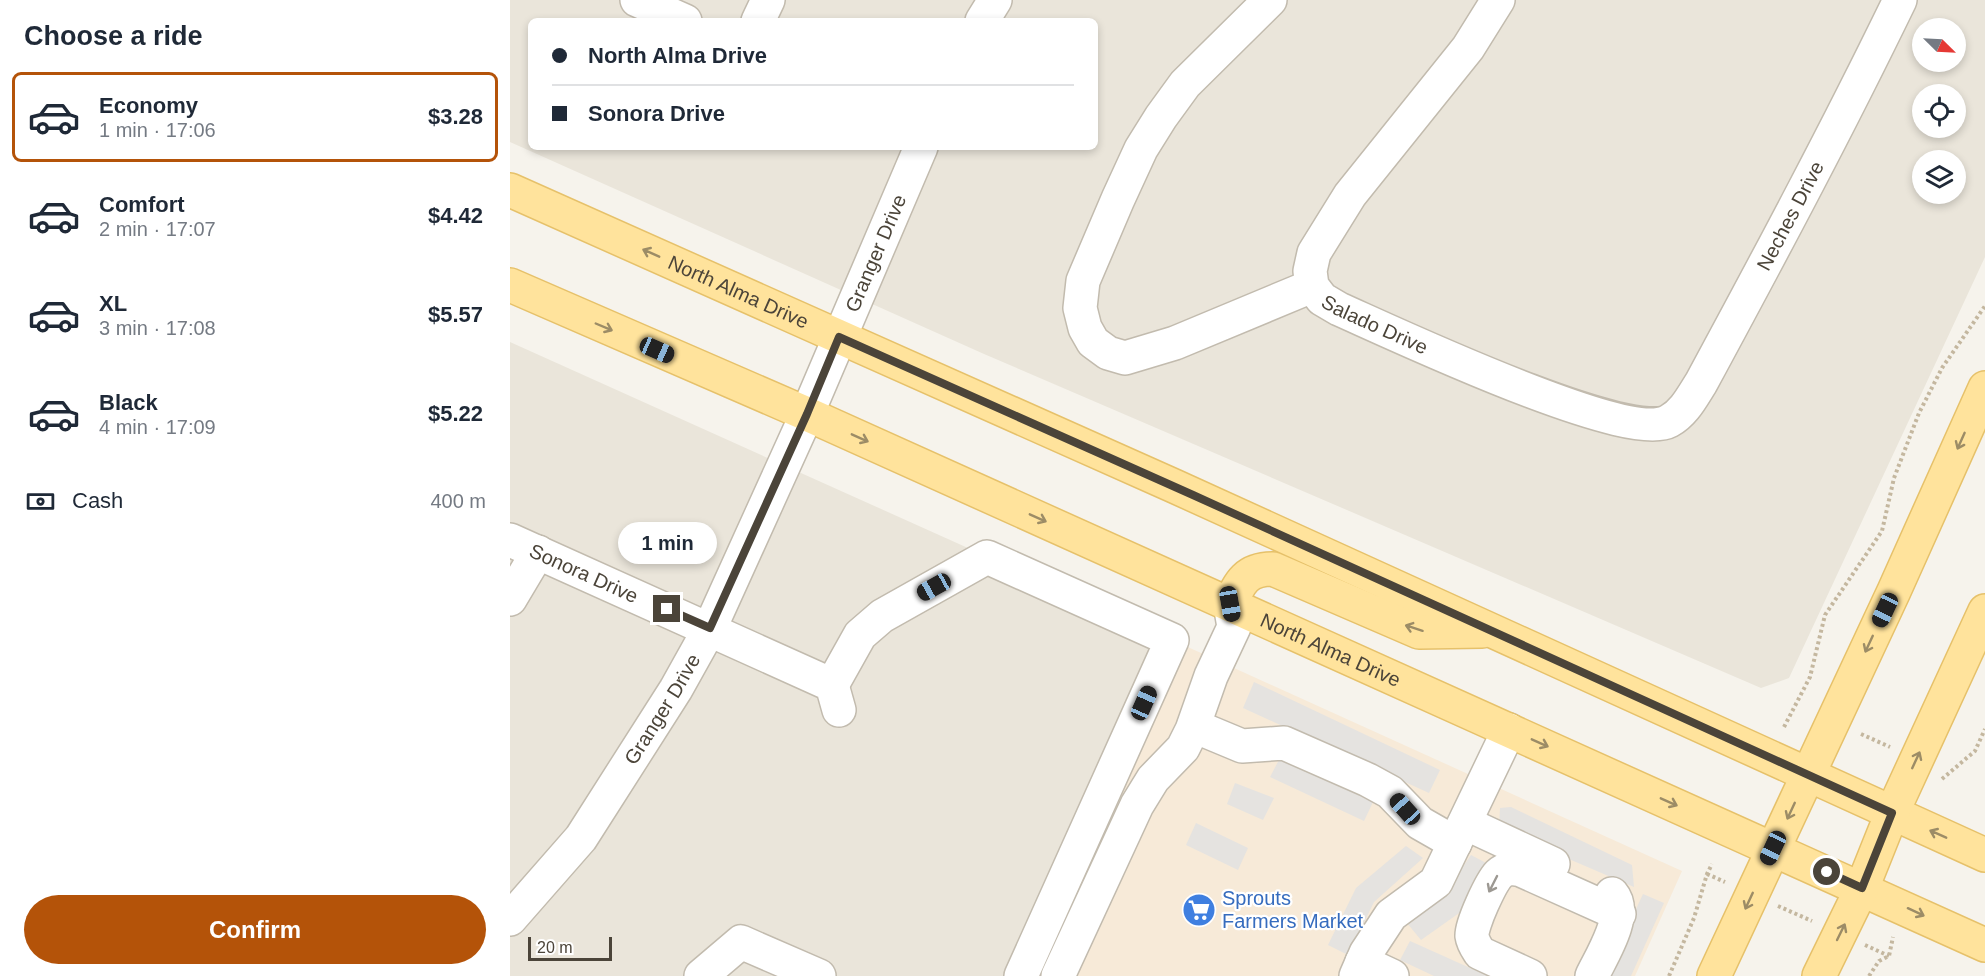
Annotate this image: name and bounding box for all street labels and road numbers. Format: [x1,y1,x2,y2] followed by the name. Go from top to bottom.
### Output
[1752,158,1828,274] street label: Neches Drive
[841,191,910,315] street label: Granger Drive
[665,251,812,333] street label: North Alma Drive
[1318,290,1431,358] street label: Salado Drive
[526,539,642,607] street label: Sonora Drive
[1257,609,1404,691] street label: North Alma Drive
[620,650,704,768] street label: Granger Drive

